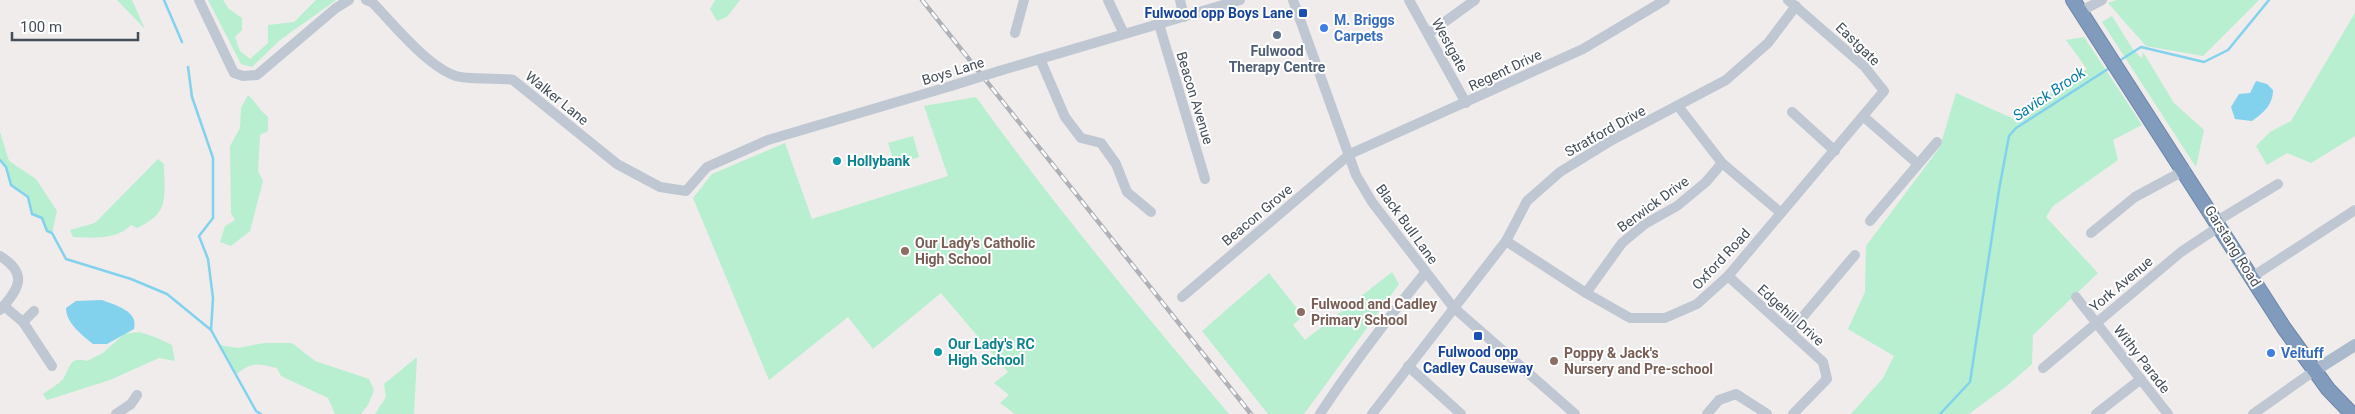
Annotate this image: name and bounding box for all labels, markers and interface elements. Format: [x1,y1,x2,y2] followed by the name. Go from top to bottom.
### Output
[1144,5,1293,21] place label: Fulwood opp Boys Lane
[1297,7,1309,19] marker: Fulwood opp Boys Lane
[12,10,139,42] scale bar
[1334,12,1395,44] place label: M. Briggs Carpets
[1429,15,1471,75] street label: Westgate
[20,18,62,36] text: 100 m
[1833,19,1883,69] street label: Eastgate
[1318,22,1330,34] marker: M. Briggs Carpets
[1271,29,1283,41] marker: Fulwood Therapy Centre
[1229,43,1326,75] place label: Fulwood Therapy Centre
[1466,46,1544,94] street label: Regent Drive
[1173,50,1217,146] street label: Beacon Avenue
[920,54,986,88] street label: Boys Lane
[2009,63,2089,125] water label: Savick Brook
[522,68,592,128] street label: Walker Lane
[1562,102,1648,160] street label: Stratford Drive
[847,153,910,169] place label: Hollybank
[831,155,843,167] marker: Hollybank
[1614,173,1692,235] street label: Berwick Drive
[1219,181,1295,249] street label: Beacon Grove
[1373,181,1441,267] street label: Black Bull Lane
[2202,203,2264,289] street label: Garstang Road
[1689,225,1753,293] street label: Oxford Road
[915,235,1035,267] place label: Our Lady's Catholic High School
[899,245,911,257] marker: Our Lady's Catholic High School
[2086,253,2156,315] street label: York Avenue
[1754,281,1828,349] street label: Edgehill Drive
[1311,296,1438,328] place label: Fulwood and Cadley Primary School
[1295,306,1307,318] marker: Fulwood and Cadley Primary School
[2110,322,2174,396] street label: Withy Parade
[1472,330,1484,342] marker: Fulwood opp Cadley Causeway
[948,336,1035,368] place label: Our Lady's RC High School
[1423,344,1534,376] place label: Fulwood opp Cadley Causeway
[1564,345,1713,377] place label: Poppy & Jack's Nursery and Pre-school
[2281,345,2325,361] place label: Veltuff
[932,346,944,358] marker: Our Lady's RC High School
[2265,347,2277,359] marker: Veltuff
[1548,355,1560,367] marker: Poppy & Jack's Nursery and Pre-school

